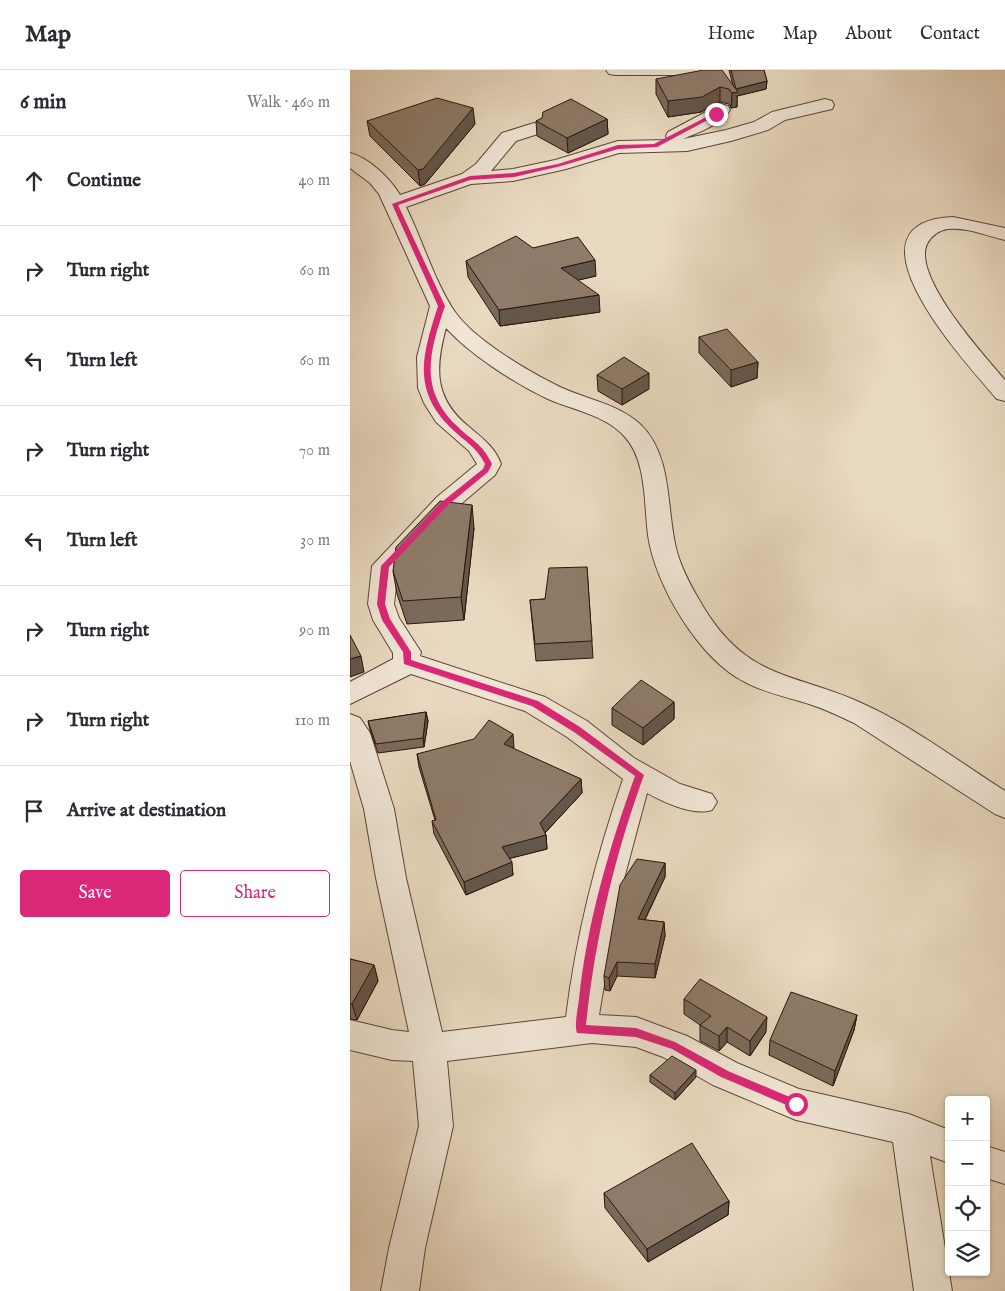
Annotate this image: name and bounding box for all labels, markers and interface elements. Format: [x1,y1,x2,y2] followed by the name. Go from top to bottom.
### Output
[25,19,71,50] text: Map
[708,23,755,46] text: Home
[783,23,817,46] text: Map
[845,23,892,46] text: About
[920,23,980,46] text: Contact
[20,89,66,116] text: 6 min
[247,93,330,113] text: Walk · 460 m
[705,103,728,126] route end
[20,167,48,195] icon: ahead
[67,169,141,193] text: Continue
[298,171,330,191] text: 40 m
[20,257,48,285] icon: right
[67,259,149,283] text: Turn right
[300,261,330,281] text: 60 m
[20,347,48,375] icon: left
[67,349,138,373] text: Turn left
[300,351,330,371] text: 60 m
[20,437,48,465] icon: right
[67,439,149,463] text: Turn right
[299,441,330,461] text: 70 m
[20,527,48,555] icon: left
[67,529,138,553] text: Turn left
[300,531,330,551] text: 30 m
[20,617,48,645] icon: right
[67,619,149,643] text: Turn right
[299,621,330,641] text: 90 m
[20,707,48,735] icon: right
[67,709,149,733] text: Turn right
[294,711,330,731] text: 110 m
[20,797,48,825] icon: arrive
[67,799,226,823] text: Arrive at destination
[20,870,170,917] button: Save
[180,870,330,917] button: Share
[785,1093,808,1116] route start
[945,1096,990,1276] map controls
[945,1096,990,1141] button: +
[945,1141,990,1186] button: −
[945,1186,990,1231] button: locate
[945,1231,990,1276] button: layers

